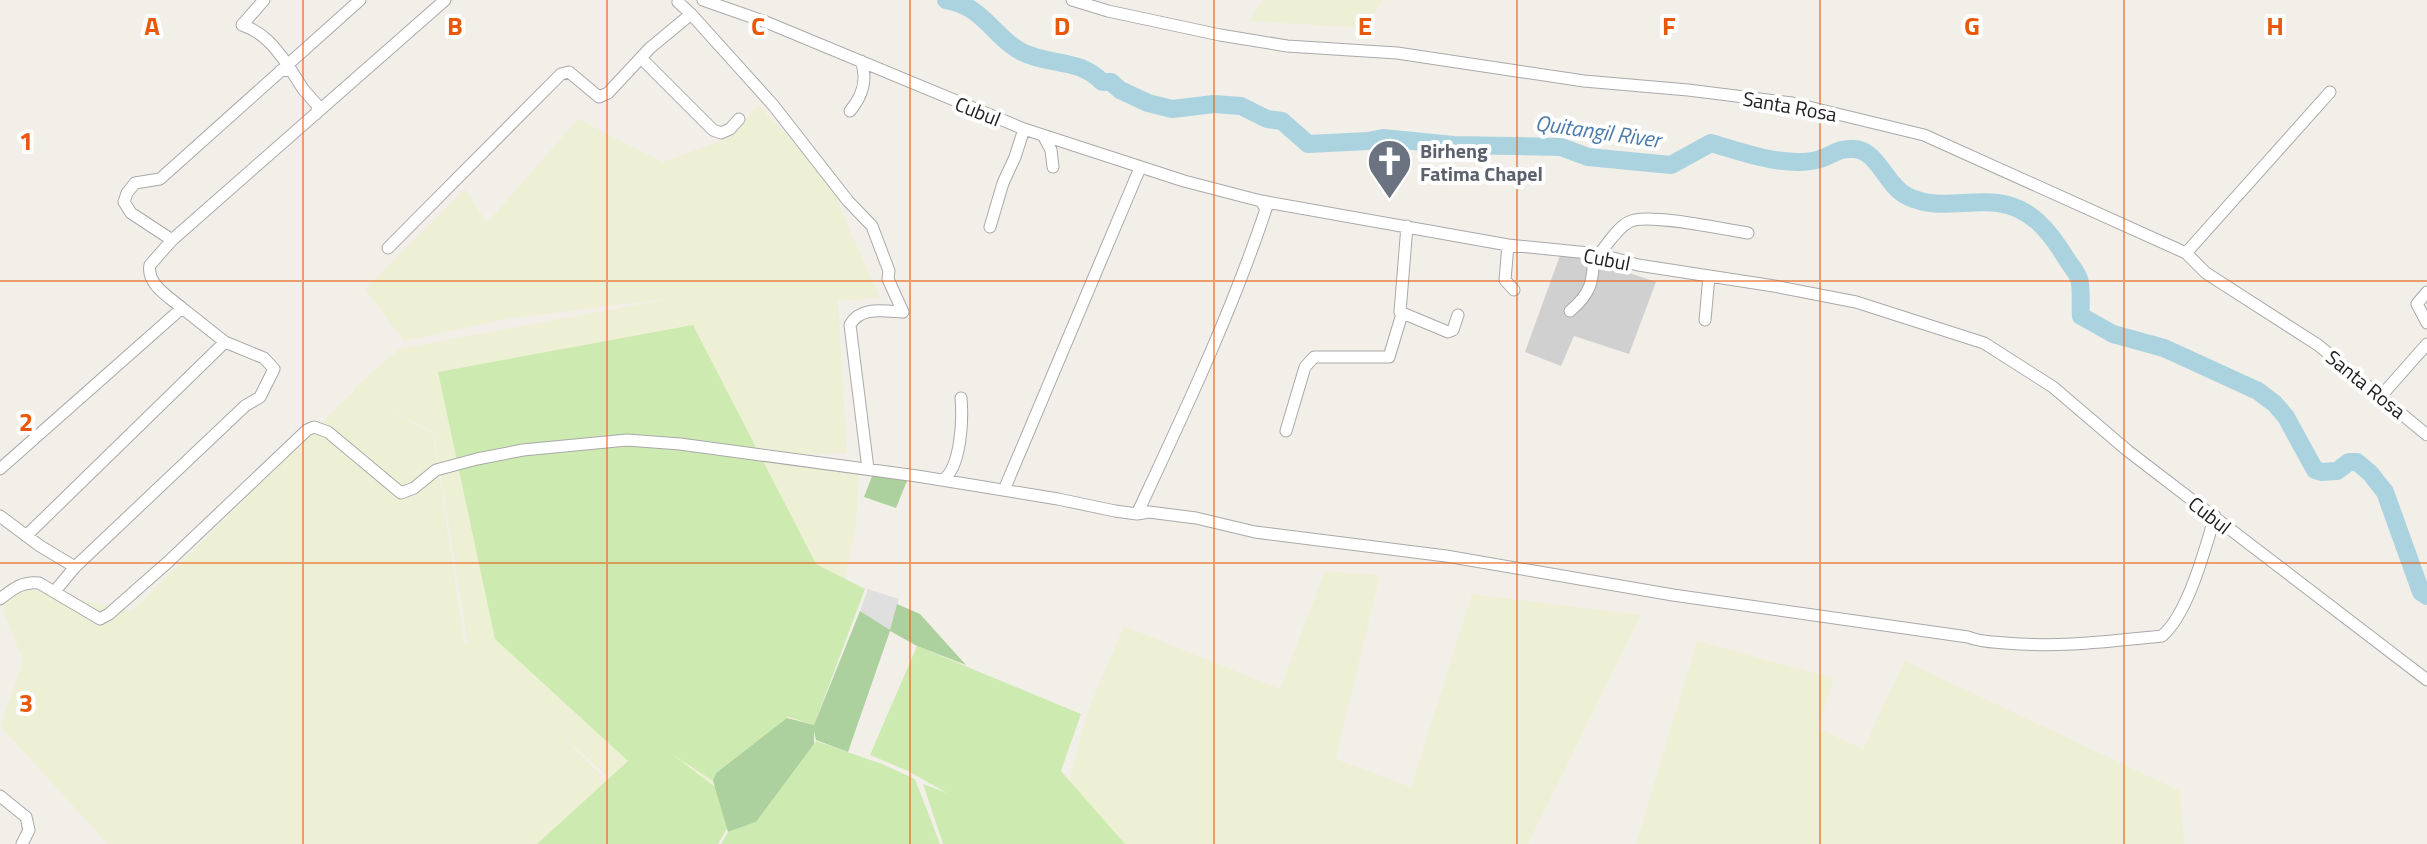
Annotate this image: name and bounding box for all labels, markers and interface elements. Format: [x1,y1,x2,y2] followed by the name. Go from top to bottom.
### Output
[144,6,160,45] text: A
[447,6,463,45] text: B
[751,6,765,45] text: C
[1054,6,1070,45] text: D
[1358,6,1372,45] text: E
[1662,6,1676,45] text: F
[1964,6,1980,45] text: G
[2266,6,2284,45] text: H
[1741,82,1839,130] street label: Santa Rosa
[950,88,1006,134] street label: Cubul
[1533,105,1666,157] water label: Quitangil River
[19,121,33,160] text: 1
[1420,135,1543,189] place label: Birheng Fatima Chapel
[1365,138,1413,201] church icon: Birheng Fatima Chapel
[1581,239,1633,279] street label: Cubul
[2319,342,2413,426] street label: Santa Rosa
[19,402,33,441] text: 2
[2182,488,2238,542] street label: Cubul
[19,683,33,722] text: 3

